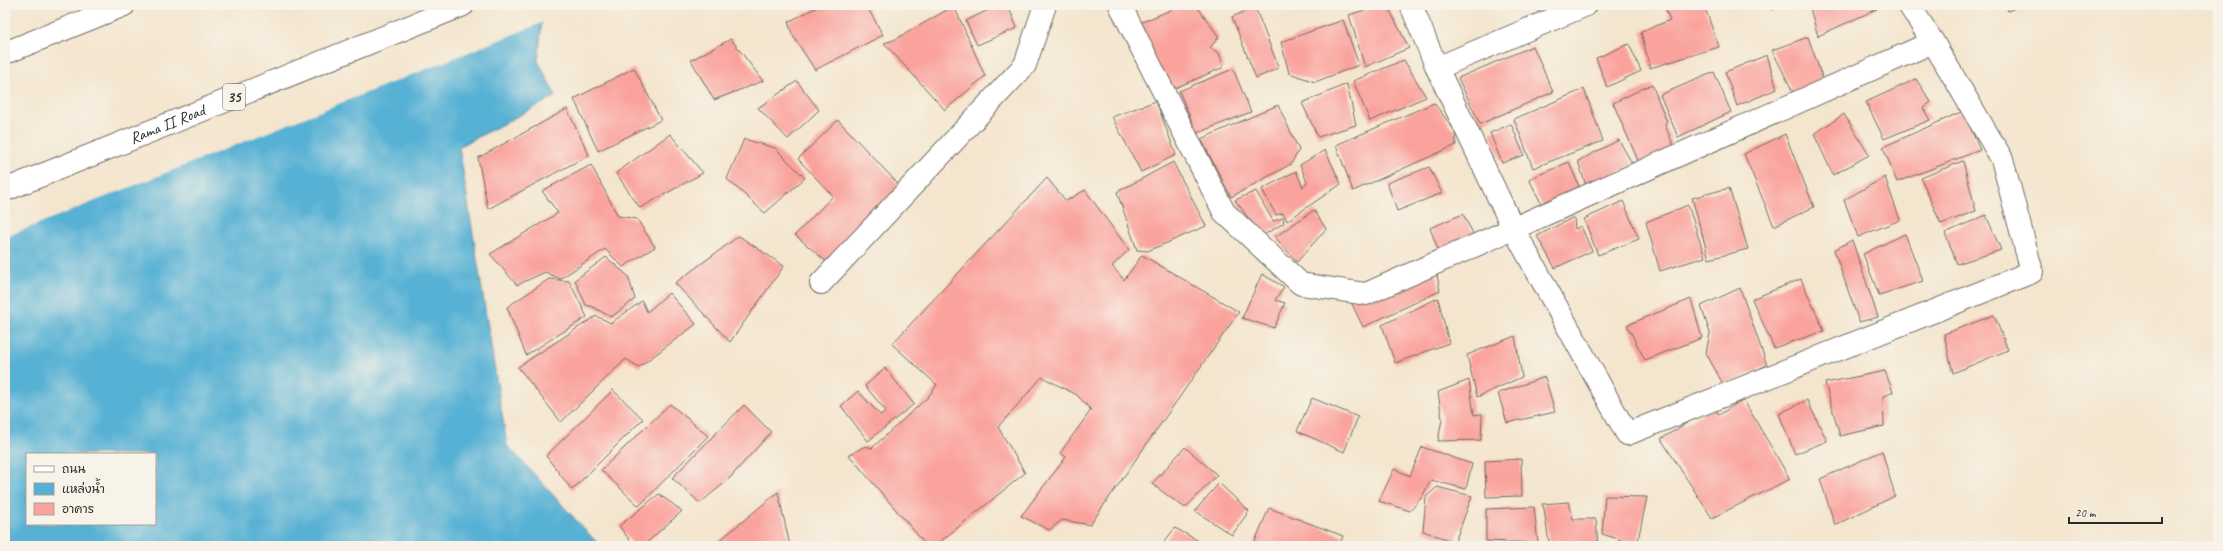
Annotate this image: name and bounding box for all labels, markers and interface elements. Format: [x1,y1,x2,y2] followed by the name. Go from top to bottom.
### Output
[223,84,245,110] road number: 35
[127,99,210,149] street label: Rama II Road
[26,453,156,525] legend
[62,461,86,477] text: ถนน
[62,478,105,497] text: แหล่งน้ำ
[2069,499,2162,525] scale bar
[62,501,94,517] text: อาคาร
[2075,505,2097,521] text: 20 m

